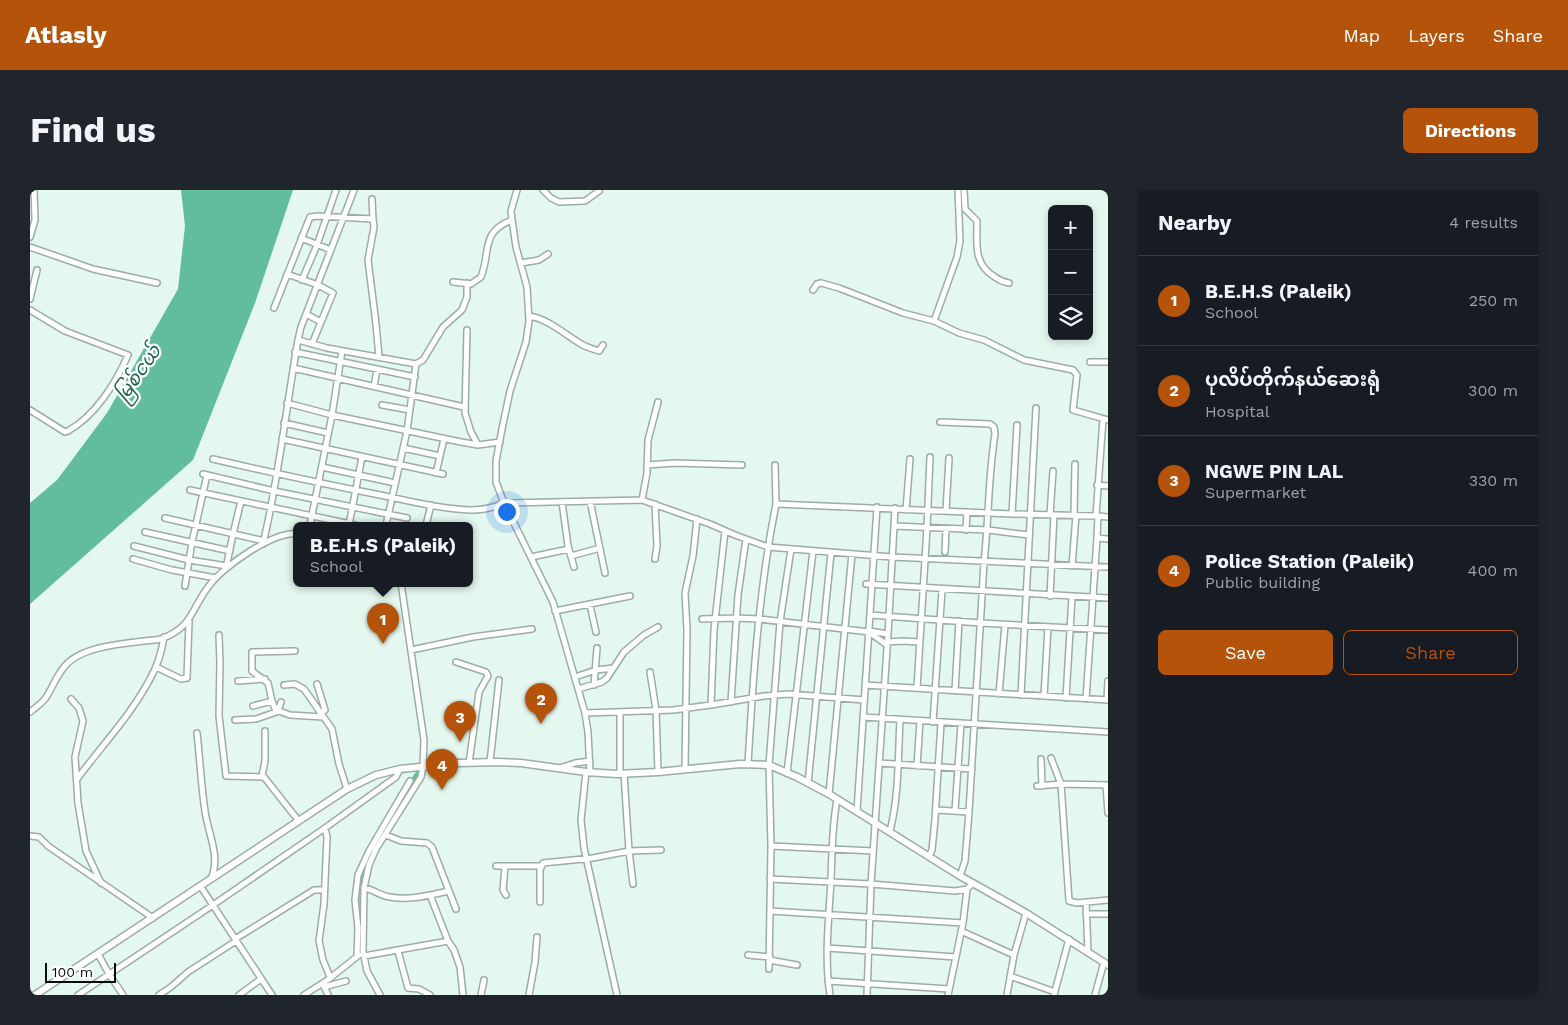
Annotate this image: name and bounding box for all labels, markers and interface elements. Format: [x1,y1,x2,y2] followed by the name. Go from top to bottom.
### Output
[25,21,107,49] text: Atlasly
[1343,25,1380,46] text: Map
[1408,25,1465,46] text: Layers
[1493,25,1543,46] text: Share
[1403,108,1538,153] button: Directions
[30,109,156,151] text: Find us
[1048,205,1093,340] map controls
[1048,205,1093,250] button: +
[1158,210,1231,235] text: Nearby
[1449,213,1518,232] text: 4 results
[1048,250,1093,295] button: −
[1205,280,1352,303] text: B.E.H.S (Paleik)
[1171,291,1177,310] text: 1
[1469,291,1518,310] text: 250 m
[1048,295,1093,340] button: layers
[1205,303,1258,322] text: School
[109,338,170,408] water label: မြစ်ငယ်
[1205,368,1380,391] text: ပုလိပ်တိုက်နယ်ဆေးရုံ
[1169,381,1179,400] text: 2
[1468,381,1518,400] text: 300 m
[1205,402,1270,421] text: Hospital
[1205,460,1343,483] text: NGWE PIN LAL
[1169,471,1179,490] text: 3
[1469,471,1518,490] text: 330 m
[1205,483,1306,502] text: Supermarket
[494,499,520,525] your location
[293,522,473,587] popup
[310,534,456,557] text: B.E.H.S (Paleik)
[1205,550,1414,573] text: Police Station (Paleik)
[310,557,363,576] text: School
[1169,561,1179,580] text: 4
[1468,561,1518,580] text: 400 m
[1205,573,1320,592] text: Public building
[367,603,399,644] pin: 1
[1158,630,1333,675] button: Save
[1343,630,1518,675] button: Share
[525,683,557,724] pin: 2
[444,701,476,742] pin: 3
[426,749,458,790] pin: 4
[45,960,116,983] scale bar
[52,964,93,980] text: 100 m

